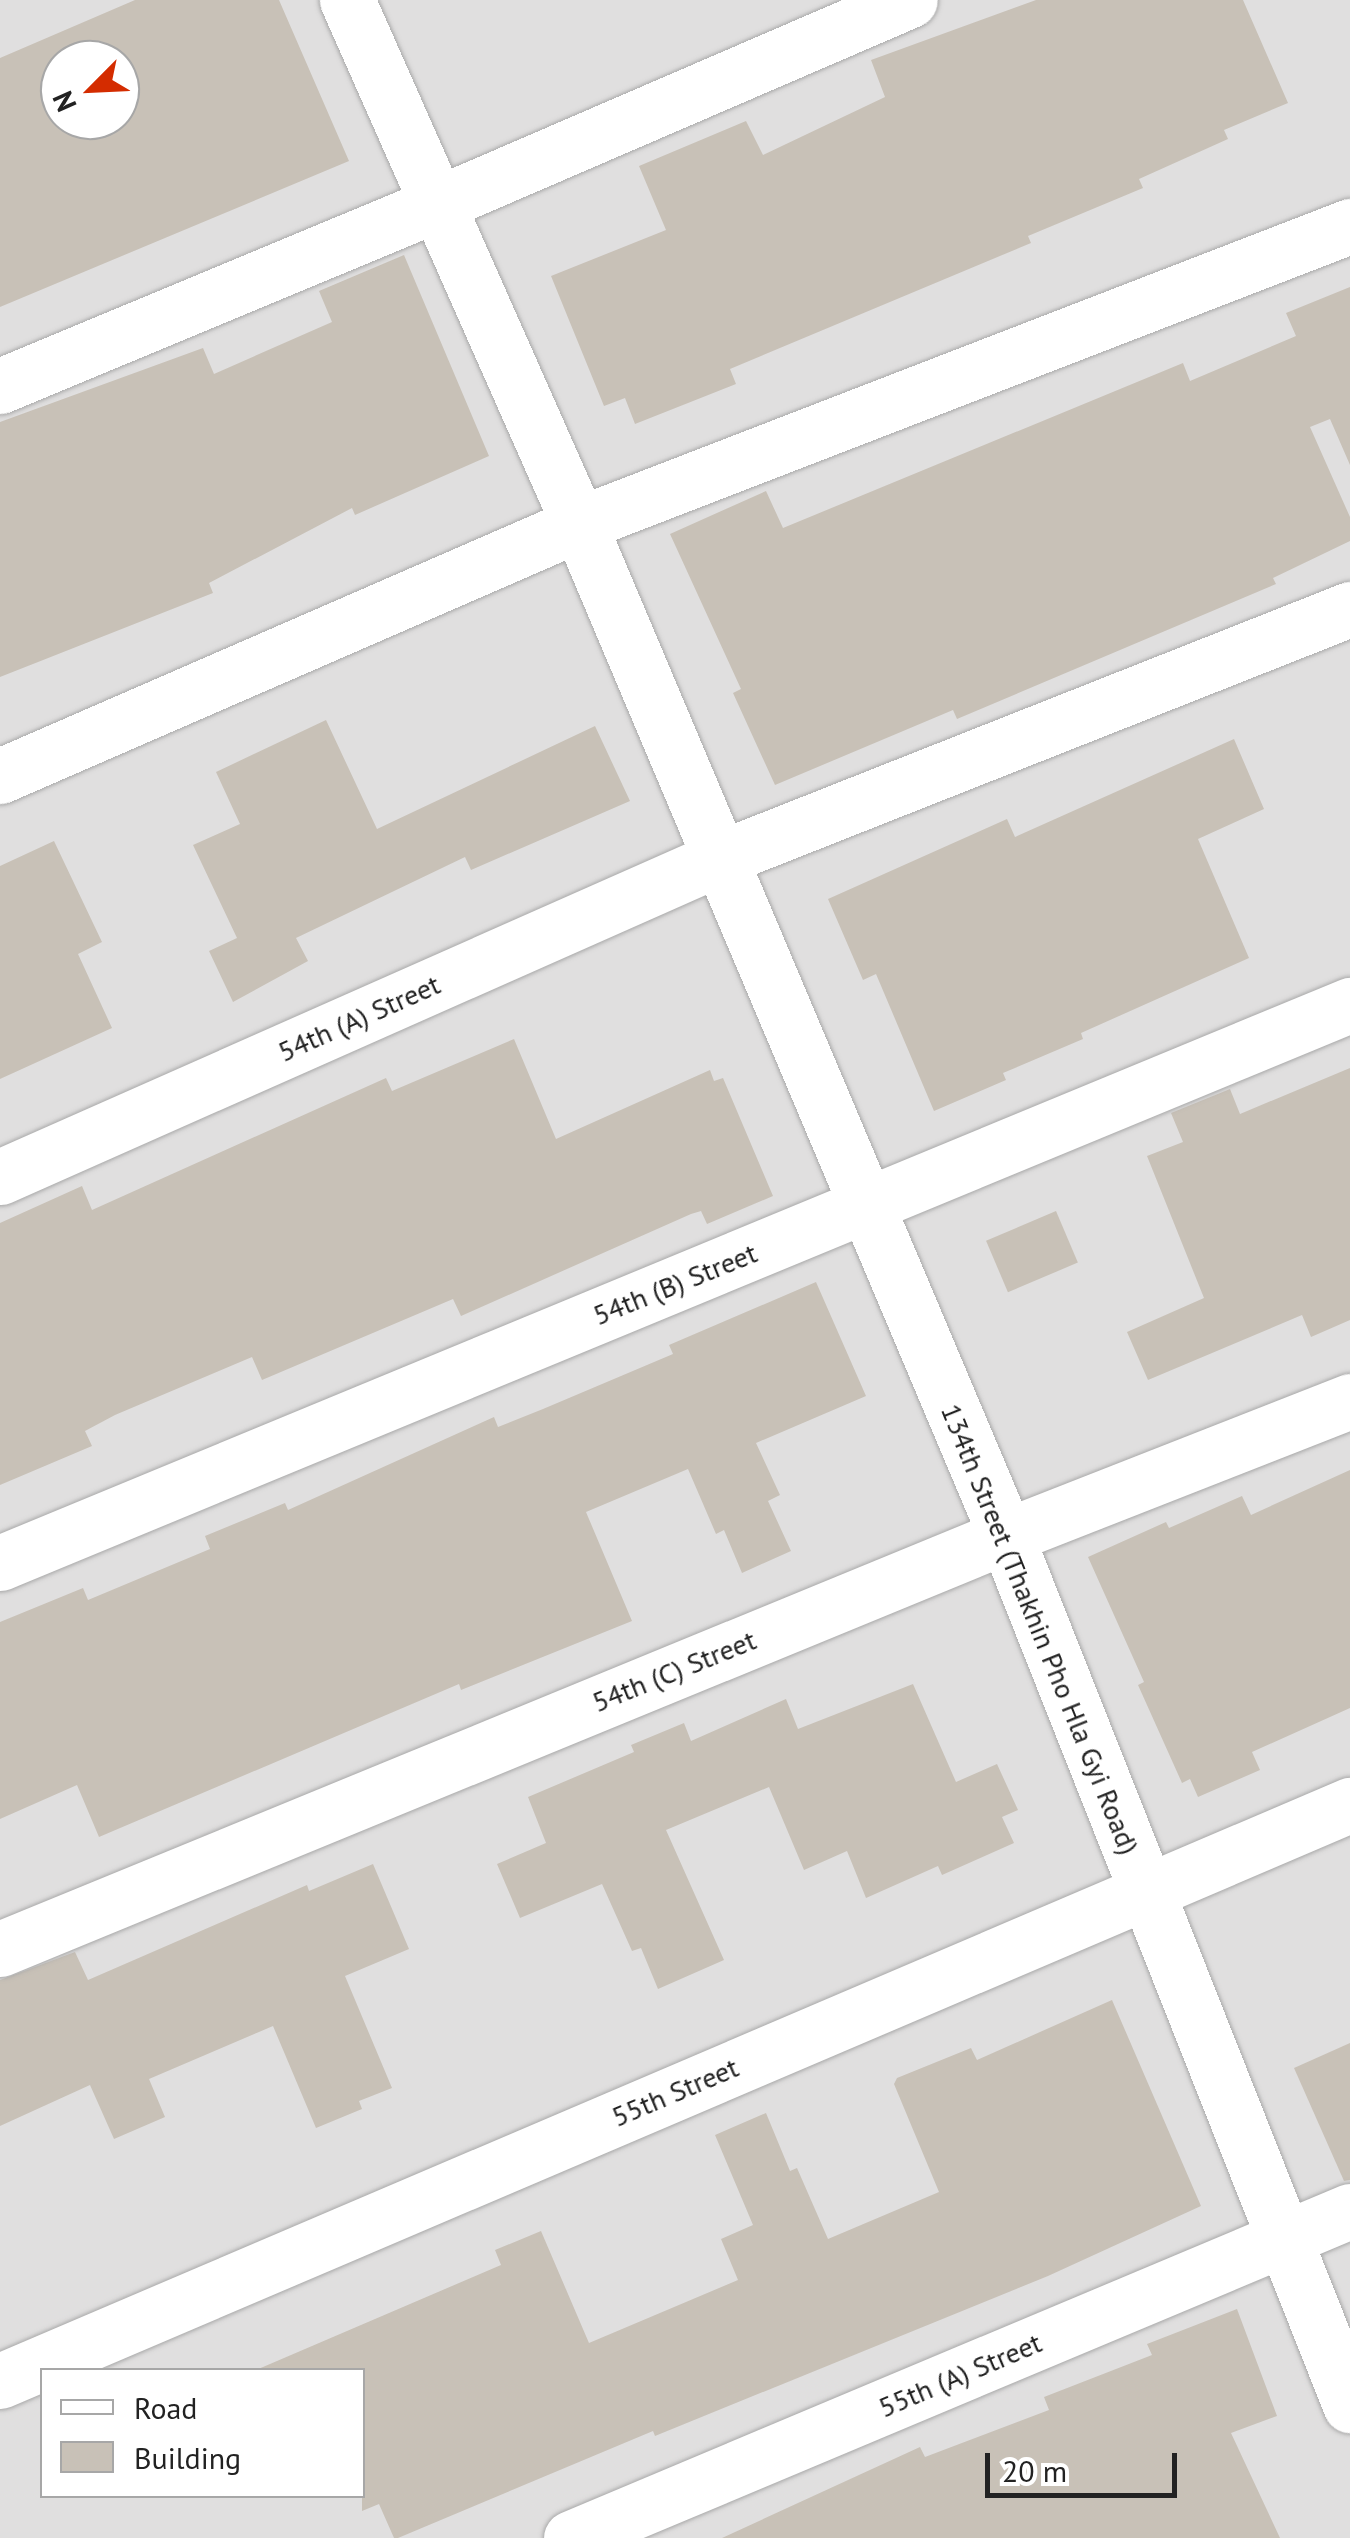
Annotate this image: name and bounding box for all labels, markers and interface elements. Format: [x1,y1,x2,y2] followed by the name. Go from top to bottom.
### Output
[40,40,140,140] north arrow
[43,86,85,118] text: N
[273,967,445,1069] street label: 54th (A) Street
[588,1236,762,1332] street label: 54th (B) Street
[934,1399,1146,1859] street label: 134th Street (Thakhin Pho Hla Gyi Road)
[587,1623,761,1719] street label: 54th (C) Street
[607,2050,743,2134] street label: 55th Street
[873,2326,1047,2424] street label: 55th (A) Street
[40,2368,365,2498] legend
[134,2388,198,2427] text: Road
[990,2433,1182,2495] scale bar
[134,2438,241,2477] text: Building
[1002,2451,1067,2490] text: 20 m

